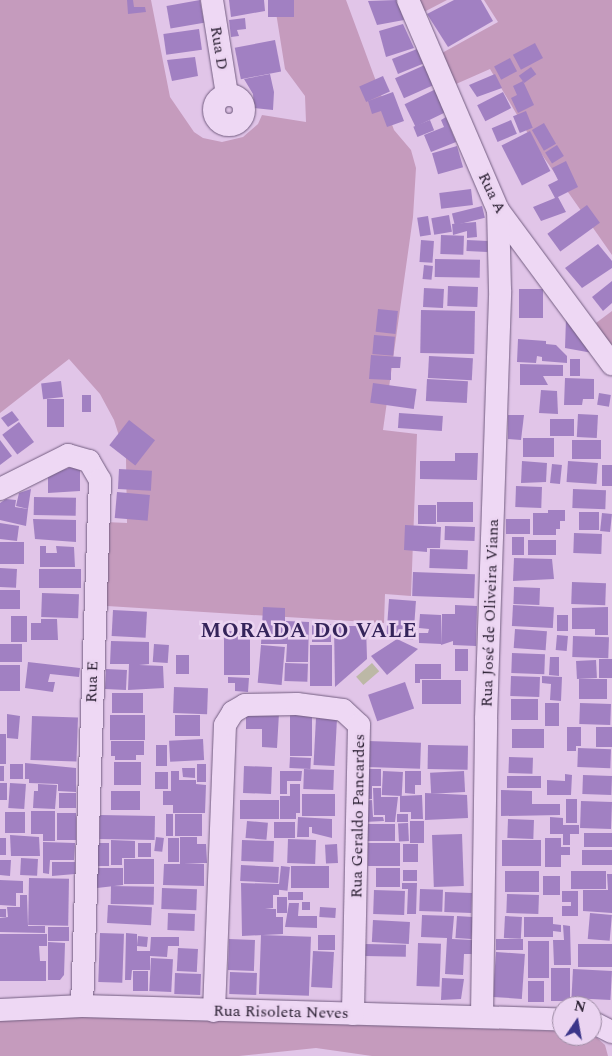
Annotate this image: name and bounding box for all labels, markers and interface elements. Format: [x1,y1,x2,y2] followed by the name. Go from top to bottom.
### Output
[206,25,232,71] street label: Rua D
[474,169,510,217] street label: Rua A
[477,519,503,707] street label: Rua José de Oliveira Viana
[198,618,420,644] district label: MORADA DO VALE
[82,661,102,703] street label: Rua E
[347,734,369,898] street label: Rua Geraldo Pancardes
[572,995,588,1018] text: N
[552,996,602,1046] north arrow
[213,1001,349,1023] street label: Rua Risoleta Neves

